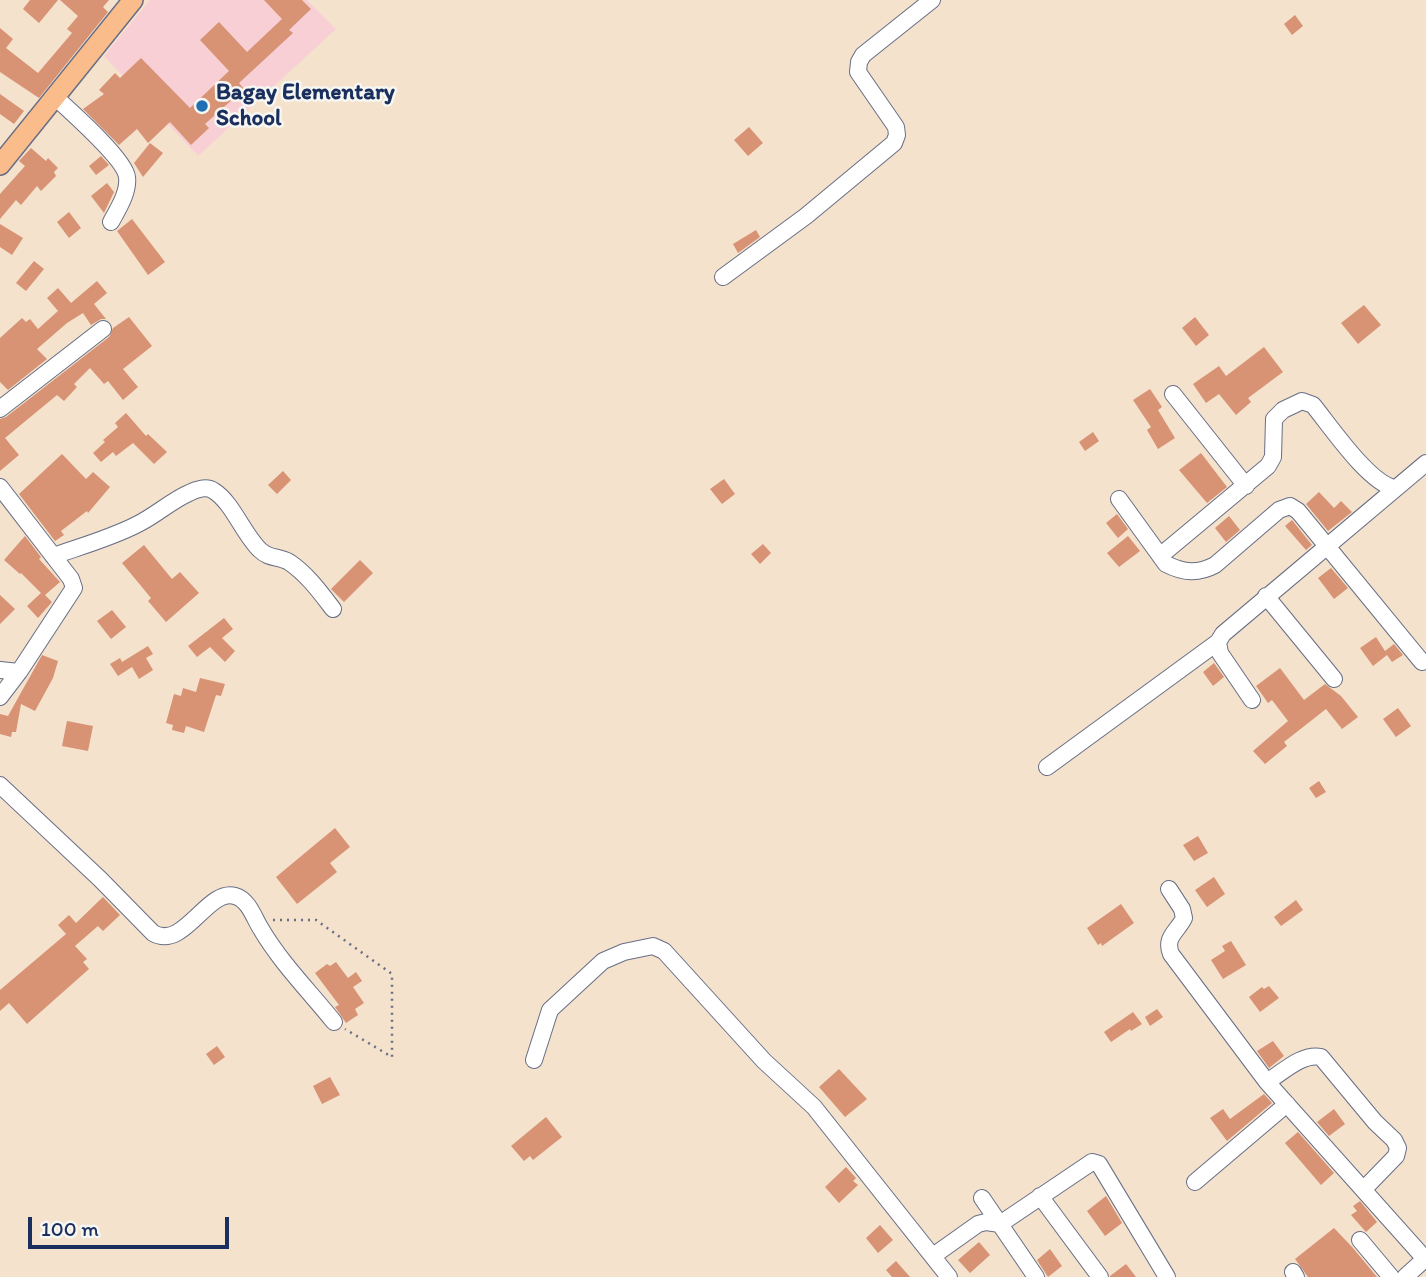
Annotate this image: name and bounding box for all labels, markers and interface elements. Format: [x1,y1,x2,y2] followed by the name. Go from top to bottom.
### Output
[216,79,395,133] place label: Bagay Elementary School
[194,98,210,114] marker: Bagay Elementary School
[32,1204,233,1248] scale bar
[41,1216,99,1241] text: 100 m

